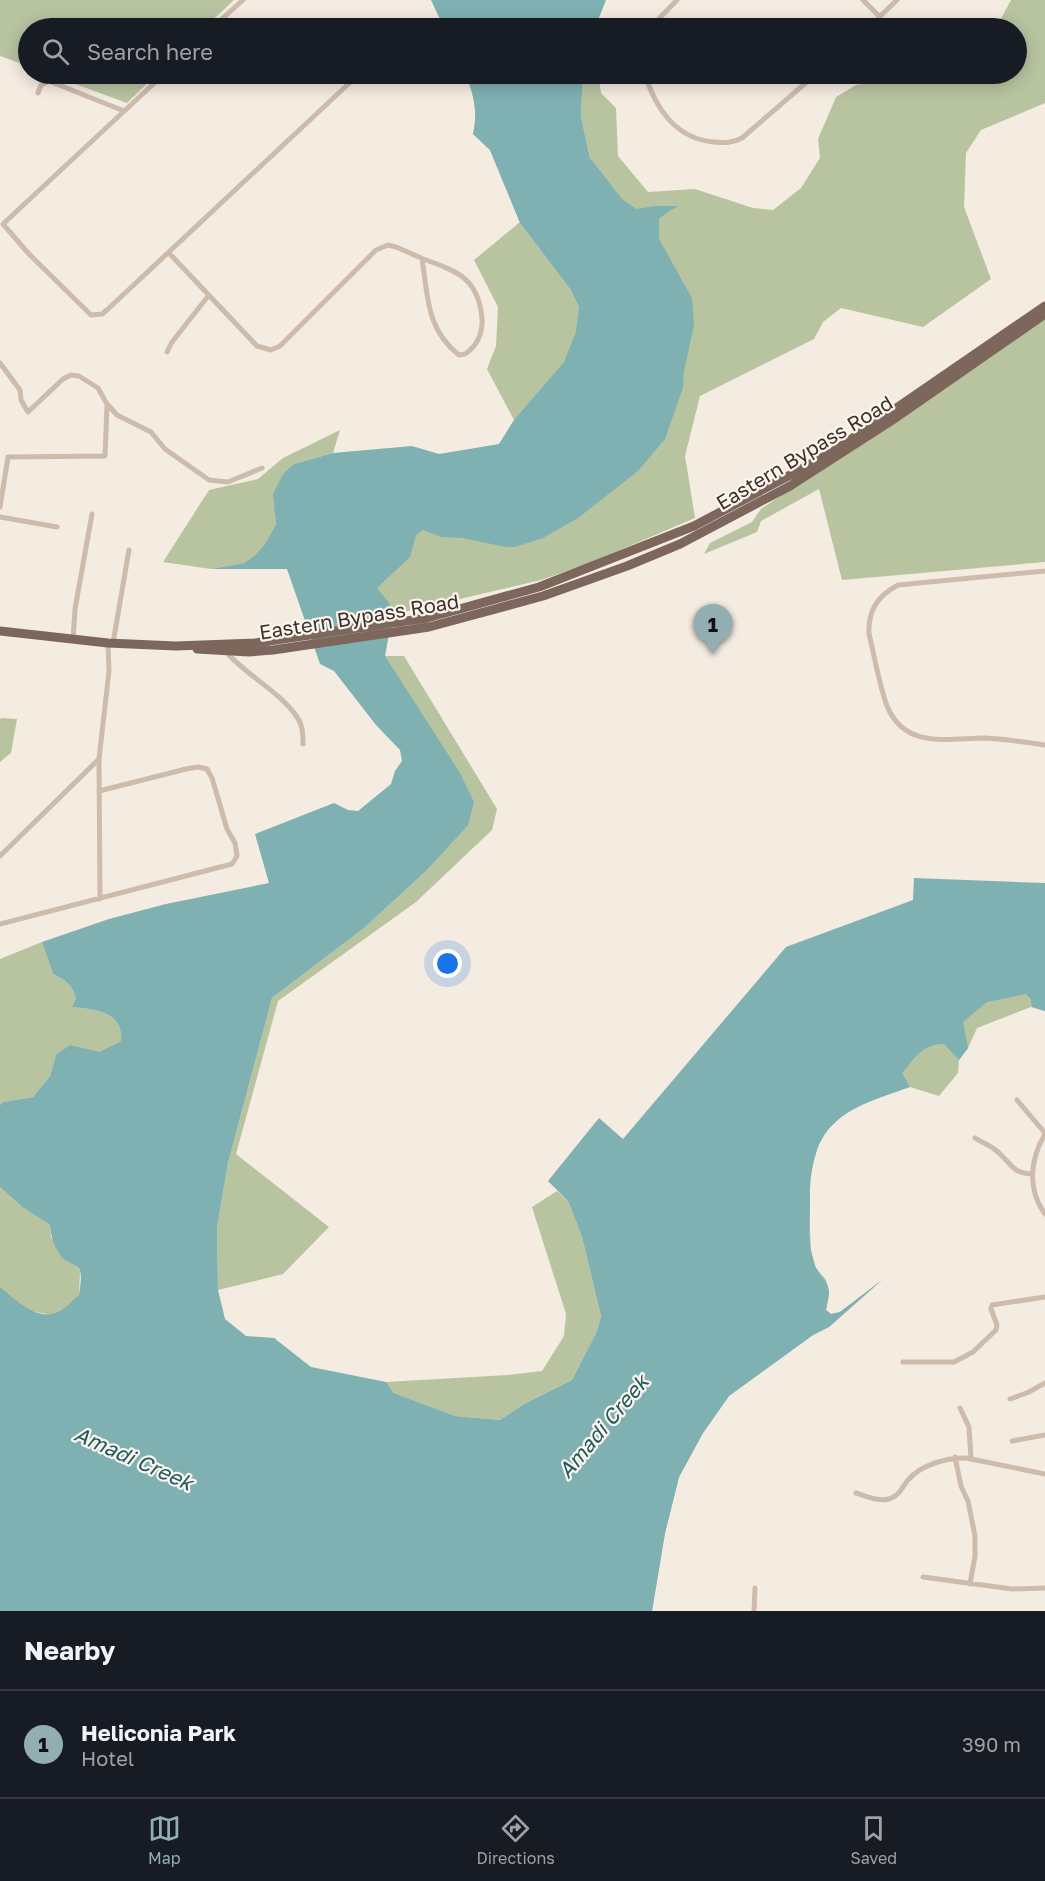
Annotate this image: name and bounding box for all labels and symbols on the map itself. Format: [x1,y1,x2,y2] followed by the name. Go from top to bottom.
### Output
[711,390,897,514] street label: Eastern Bypass Road
[257,588,461,644] street label: Eastern Bypass Road
[694,604,732,654] pin: 1
[433,949,462,978] your location
[552,1367,655,1483] water label: Amadi Creek
[71,1420,199,1497] water label: Amadi Creek

